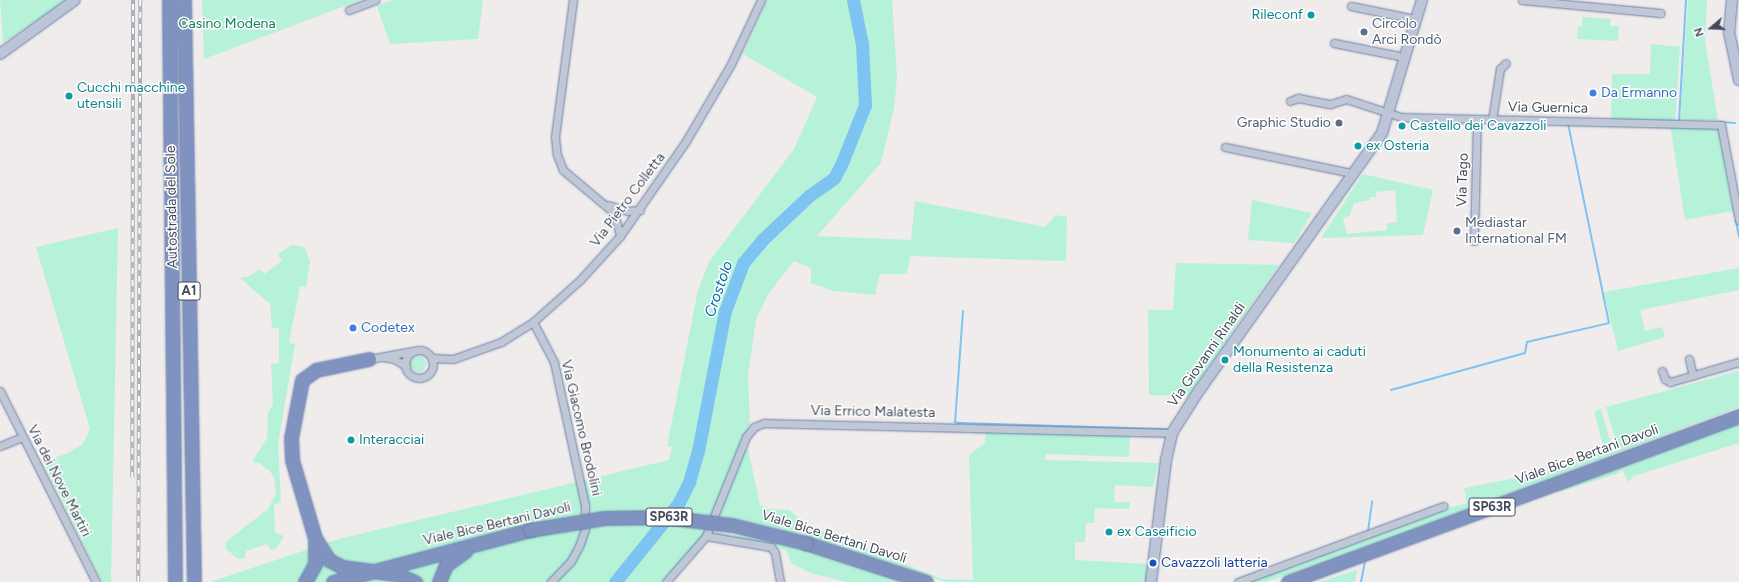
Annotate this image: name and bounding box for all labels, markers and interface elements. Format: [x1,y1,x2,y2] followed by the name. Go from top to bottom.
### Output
[1252,7,1303,23] place label: Rileconf
[1691,8,1731,48] north arrow
[1306,10,1316,20] marker: Rileconf
[178,16,276,32] park label: Casino Modena
[1372,16,1442,48] place label: Circolo Arci Rondò
[1692,26,1707,38] text: N
[1359,27,1369,37] marker: Circolo Arci Rondò
[77,80,185,112] place label: Cucchi macchine utensili
[1601,85,1677,101] place label: Da Ermanno
[1588,88,1598,98] marker: Da Ermanno
[64,91,74,101] marker: Cucchi macchine utensili
[1508,99,1588,117] street label: Via Guernica
[1237,115,1331,131] place label: Graphic Studio
[1334,118,1344,128] marker: Graphic Studio
[1410,118,1547,134] place label: Castello dei Cavazzoli
[1397,121,1407,131] marker: Castello dei Cavazzoli
[1366,138,1429,154] place label: ex Osteria
[1353,141,1363,151] marker: ex Osteria
[163,145,181,269] street label: Autostrada del Sole
[587,149,669,251] street label: Via Pietro Colletta
[1454,153,1472,207] street label: Via Tago
[1465,215,1567,248] place label: Mediastar International FM
[1452,226,1462,236] marker: Mediastar International FM
[701,259,737,319] water label: Crostolo
[177,280,201,302] road number: A1
[1165,300,1249,410] street label: Via Giovanni Rinaldi
[361,320,415,336] place label: Codetex
[348,323,358,333] marker: Codetex
[1233,344,1366,376] place label: Monumento ai caduti della Resistenza
[1220,355,1230,365] marker: Monumento ai caduti della Resistenza
[557,358,605,498] street label: Via Giacomo Brodolini
[810,403,936,421] street label: Via Errico Malatesta
[1513,421,1661,489] street label: Viale Bice Bertani Davoli
[24,422,94,540] street label: Via dei Nove Martiri
[359,432,424,448] place label: Interacciai
[346,435,356,445] marker: Interacciai
[1468,496,1516,518] road number: SP63R
[422,499,572,549] street label: Viale Bice Bertani Davoli
[645,506,693,528] road number: SP63R
[759,507,909,567] street label: Viale Bice Bertani Davoli
[1117,524,1197,540] place label: ex Caseificio
[1104,527,1114,537] marker: ex Caseificio
[1161,555,1268,571] place label: Cavazzoli latteria
[1148,558,1158,568] marker: Cavazzoli latteria

